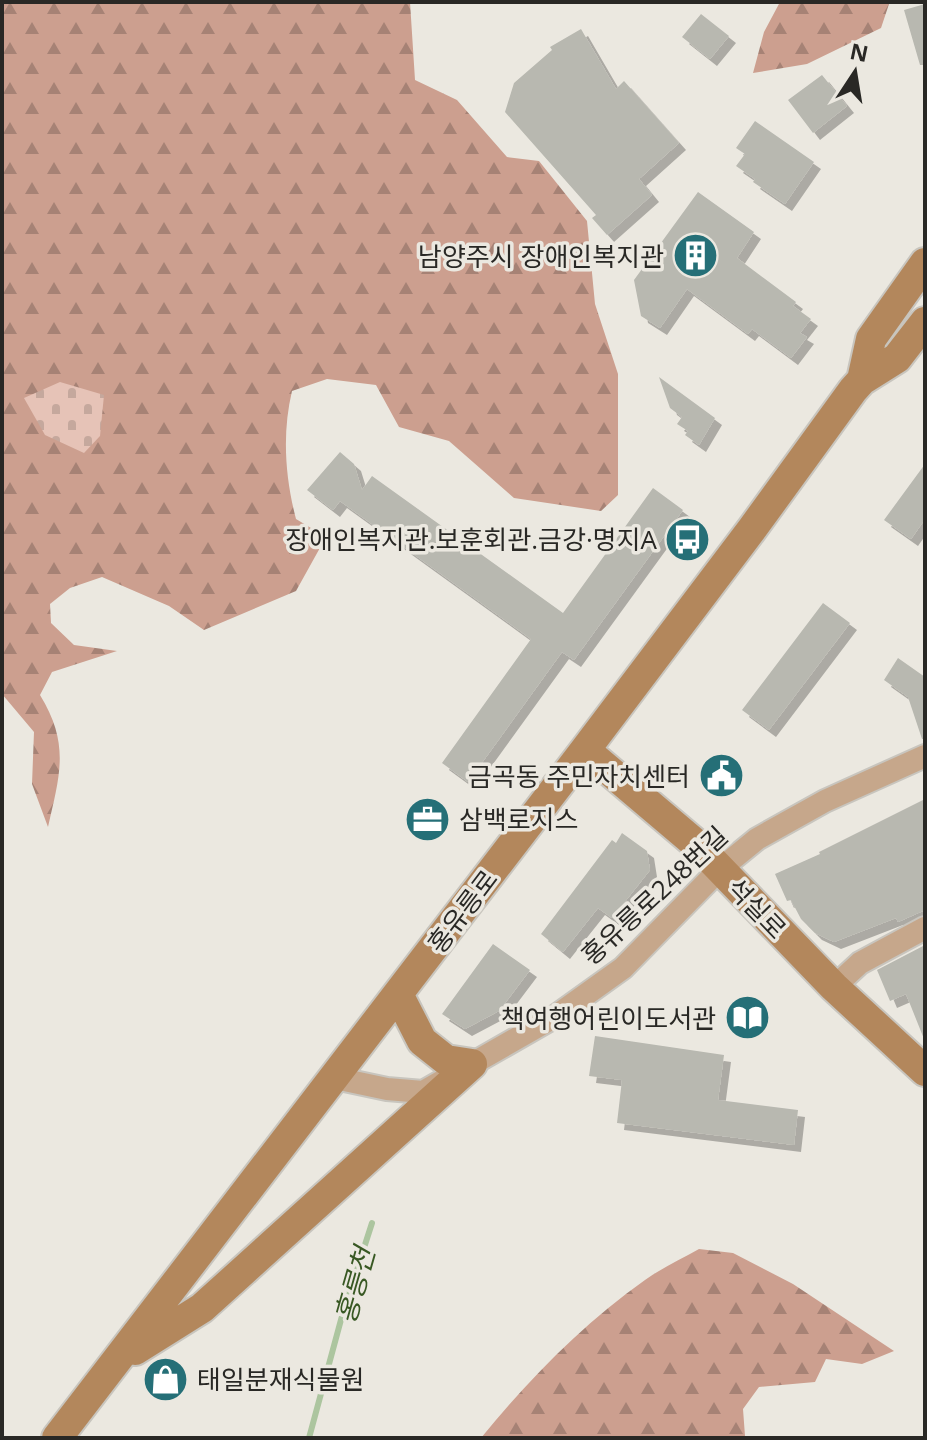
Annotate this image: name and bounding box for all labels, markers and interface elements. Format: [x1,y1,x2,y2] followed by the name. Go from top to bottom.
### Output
[815,32,895,112] north arrow
[847,35,871,68] text: N
[671,232,719,280] building icon: 남양주시 장애인복지관
[418,238,664,274] place label: 남양주시 장애인복지관
[664,515,712,563] bus stop icon: 장애인복지관.보훈회관.금강·명지A
[285,521,658,557] place label: 장애인복지관.보훈회관.금강·명지A
[697,752,745,800] public building icon: 금곡동 주민자치센터
[468,758,690,794] place label: 금곡동 주민자치센터
[404,795,452,843] office icon: 삼백로지스
[459,801,579,837] place label: 삼백로지스
[573,818,735,972] street label: 홍유릉로248번길
[419,862,505,960] street label: 홍유릉로
[719,870,795,946] street label: 석실로
[723,994,771,1042] library icon: 책여행어린이도서관
[501,1000,716,1036] place label: 책여행어린이도서관
[325,1240,384,1327] water label: 홍릉천
[142,1355,190,1403] shop icon: 태일분재식물원
[197,1361,364,1397] place label: 태일분재식물원

